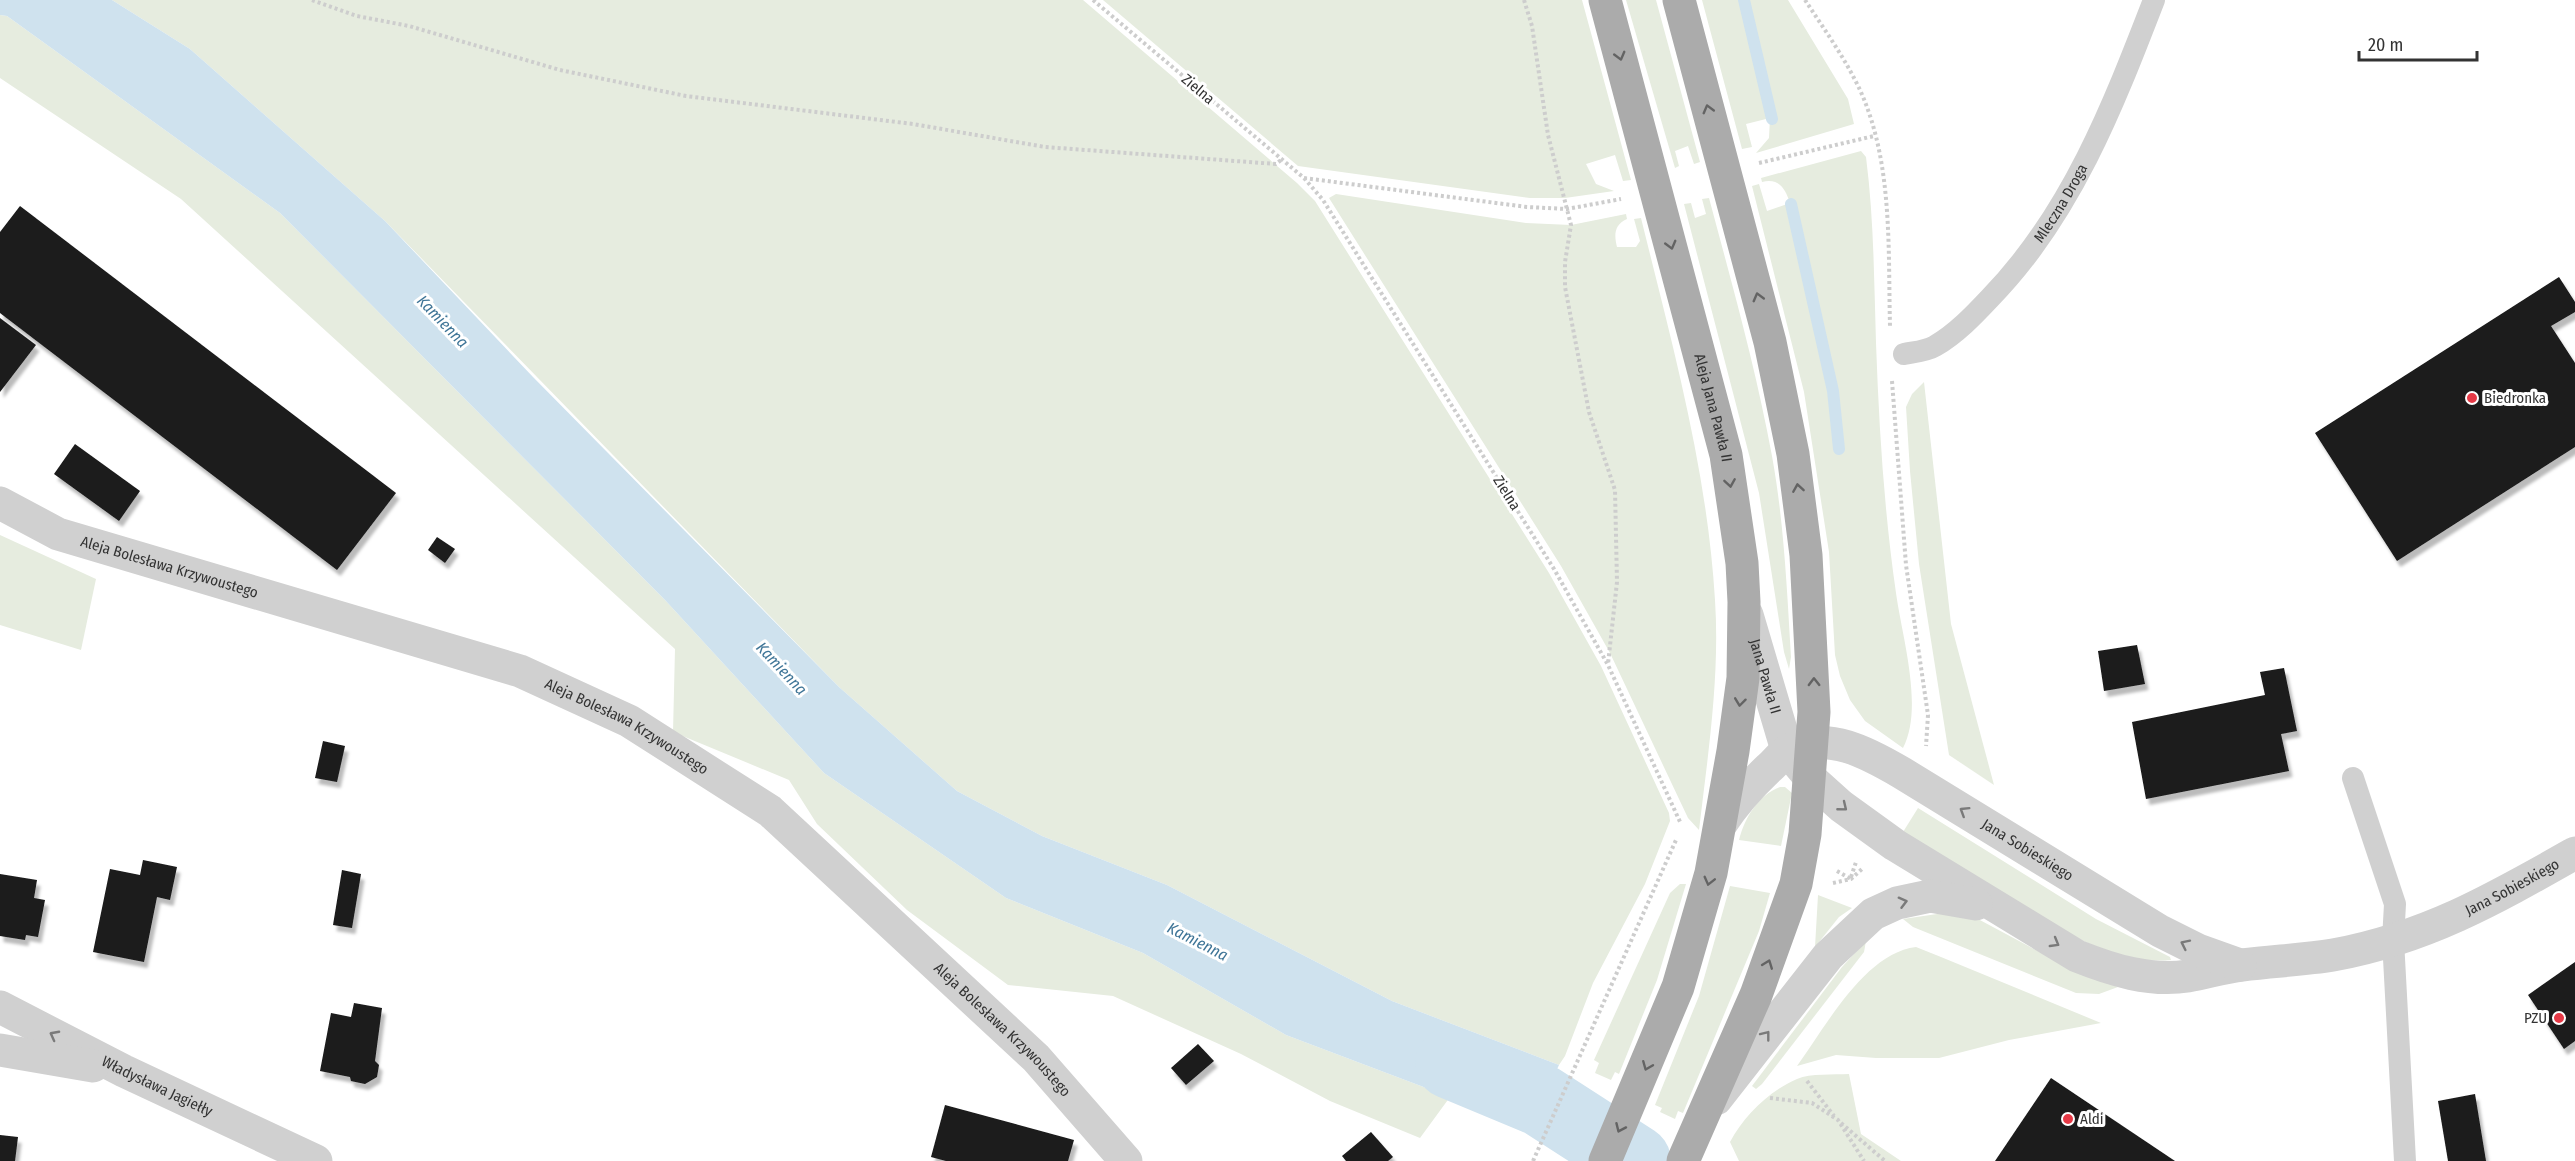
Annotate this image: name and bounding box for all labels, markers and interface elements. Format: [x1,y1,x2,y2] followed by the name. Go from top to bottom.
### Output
[2359,24,2478,62] scale bar
[2368,34,2403,56] text: 20 m
[1613,51,1625,61] one-way arrow
[1178,70,1218,108] street label: Zielna
[1702,104,1715,114] one-way arrow
[2030,161,2091,246] street label: Mleczna Droga
[1663,240,1676,250] one-way arrow
[413,291,472,351] water label: Kamienna
[1753,292,1765,303] one-way arrow
[1690,352,1736,463] street label: Aleja Jana Pawła II
[2484,389,2546,407] place label: Biedronka
[2465,391,2479,405] marker: Biedronka
[1489,472,1525,514] street label: Zielna
[1723,477,1736,487] one-way arrow
[1792,483,1805,493] one-way arrow
[79,532,260,602] street label: Aleja Bolesława Krzywoustego
[1746,637,1785,716] street label: Jana Pawła II
[752,638,811,699] water label: Kamienna
[542,675,712,778] street label: Aleja Bolesława Krzywoustego
[1807,677,1820,686] one-way arrow
[1734,698,1746,707] one-way arrow
[1836,799,1847,810] one-way arrow
[1960,807,1970,819] one-way arrow
[1978,815,2077,885] street label: Jana Sobieskiego
[2462,855,2563,919] street label: Jana Sobieskiego
[1703,876,1716,886] one-way arrow
[1897,897,1908,909] one-way arrow
[1164,918,1231,965] water label: Kamienna
[2049,936,2059,947] one-way arrow
[2181,939,2192,951] one-way arrow
[930,959,1075,1100] street label: Aleja Bolesława Krzywoustego
[1761,959,1773,970] one-way arrow
[2524,1009,2547,1027] place label: PZU
[2552,1011,2566,1025] marker: PZU
[49,1030,60,1042] one-way arrow
[1758,1031,1769,1042] one-way arrow
[99,1052,216,1120] street label: Władysława Jagiełły
[1642,1060,1654,1071] one-way arrow
[2080,1110,2104,1128] place label: Aldi
[2061,1112,2075,1126] marker: Aldi
[1615,1122,1627,1133] one-way arrow

